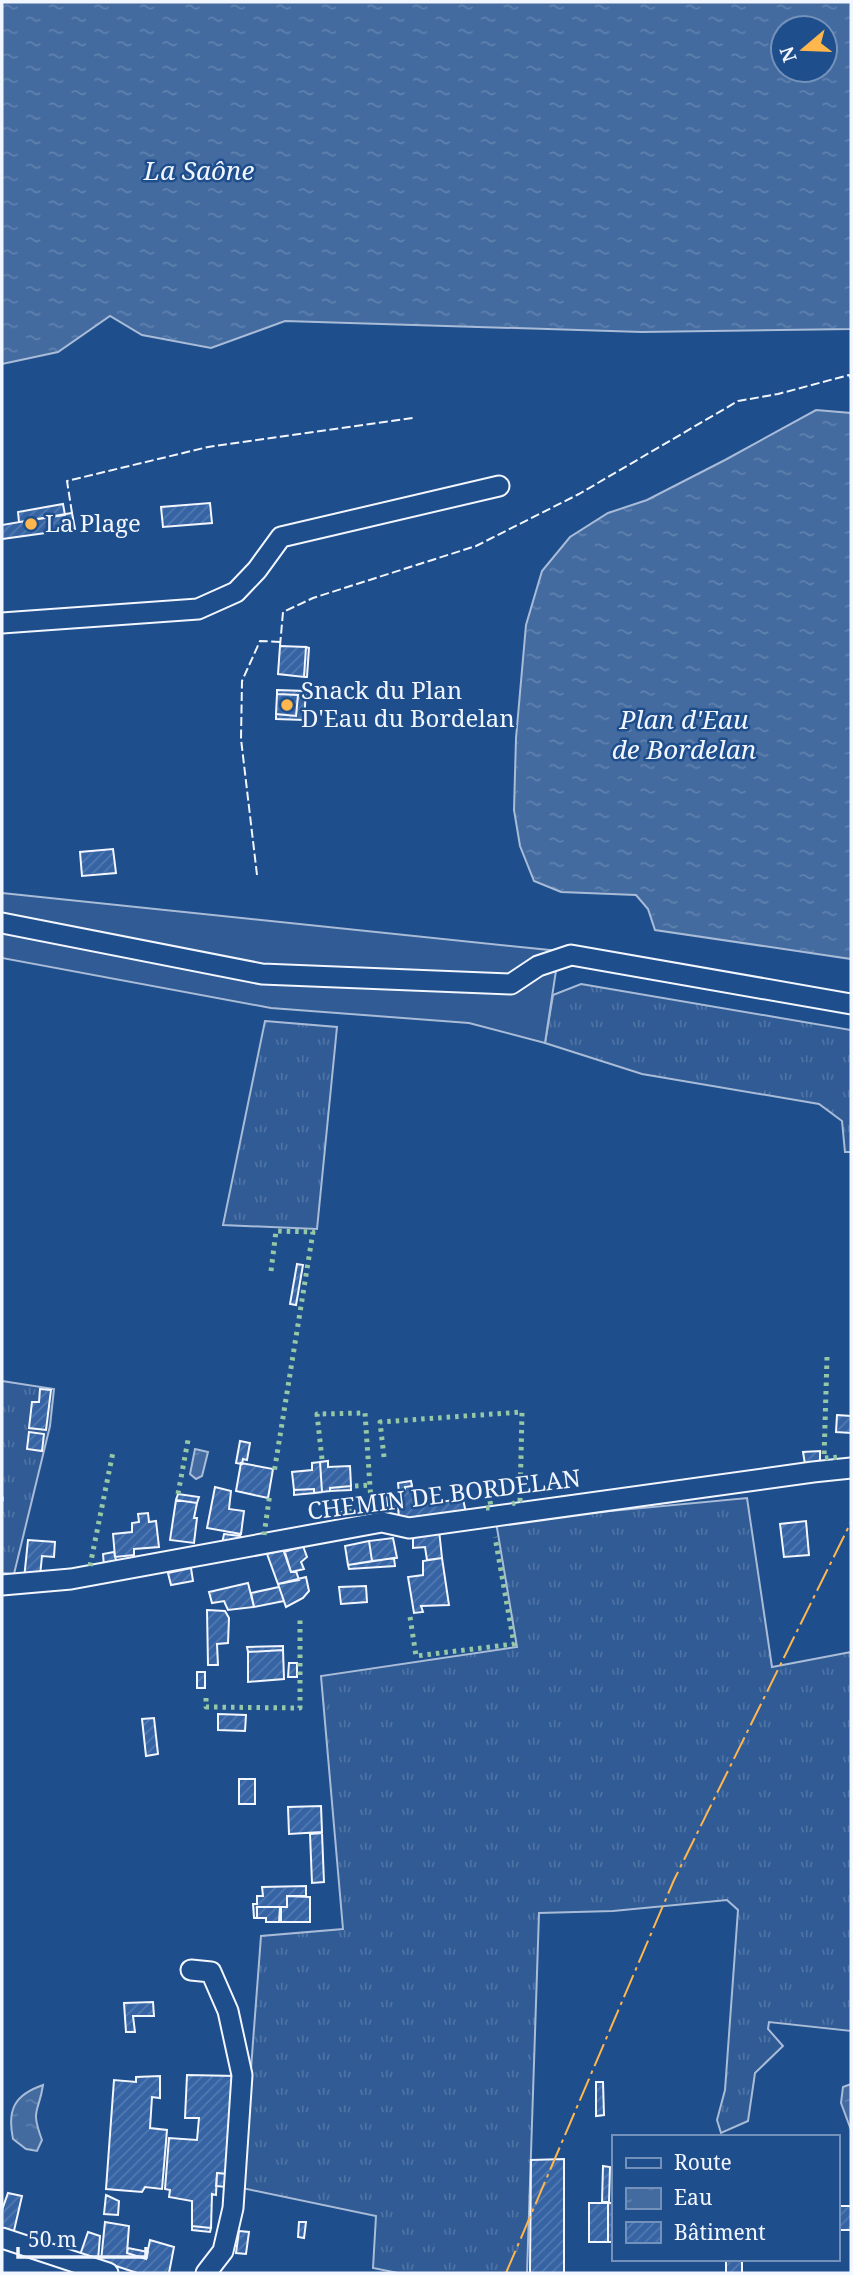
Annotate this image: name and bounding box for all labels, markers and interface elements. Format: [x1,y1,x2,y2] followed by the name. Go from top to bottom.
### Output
[769,14,839,84] north arrow
[773,43,803,66] text: N
[143,152,254,188] water label: La Saône
[45,506,141,539] place label: La Plage
[23,516,39,532] marker: La Plage
[301,673,515,734] place label: Snack du Plan D'Eau du Bordelan
[279,697,295,713] marker: Snack du Plan D'Eau du Bordelan
[612,701,757,767] water label: Plan d'Eau de Bordelan
[305,1460,582,1527] street label: CHEMIN DE BORDELAN
[612,2135,839,2261] legend
[674,2148,732,2176] text: Route
[674,2183,712,2211] text: Eau
[18,2216,145,2260] scale bar
[674,2218,766,2246] text: Bâtiment
[28,2225,77,2253] text: 50 m

